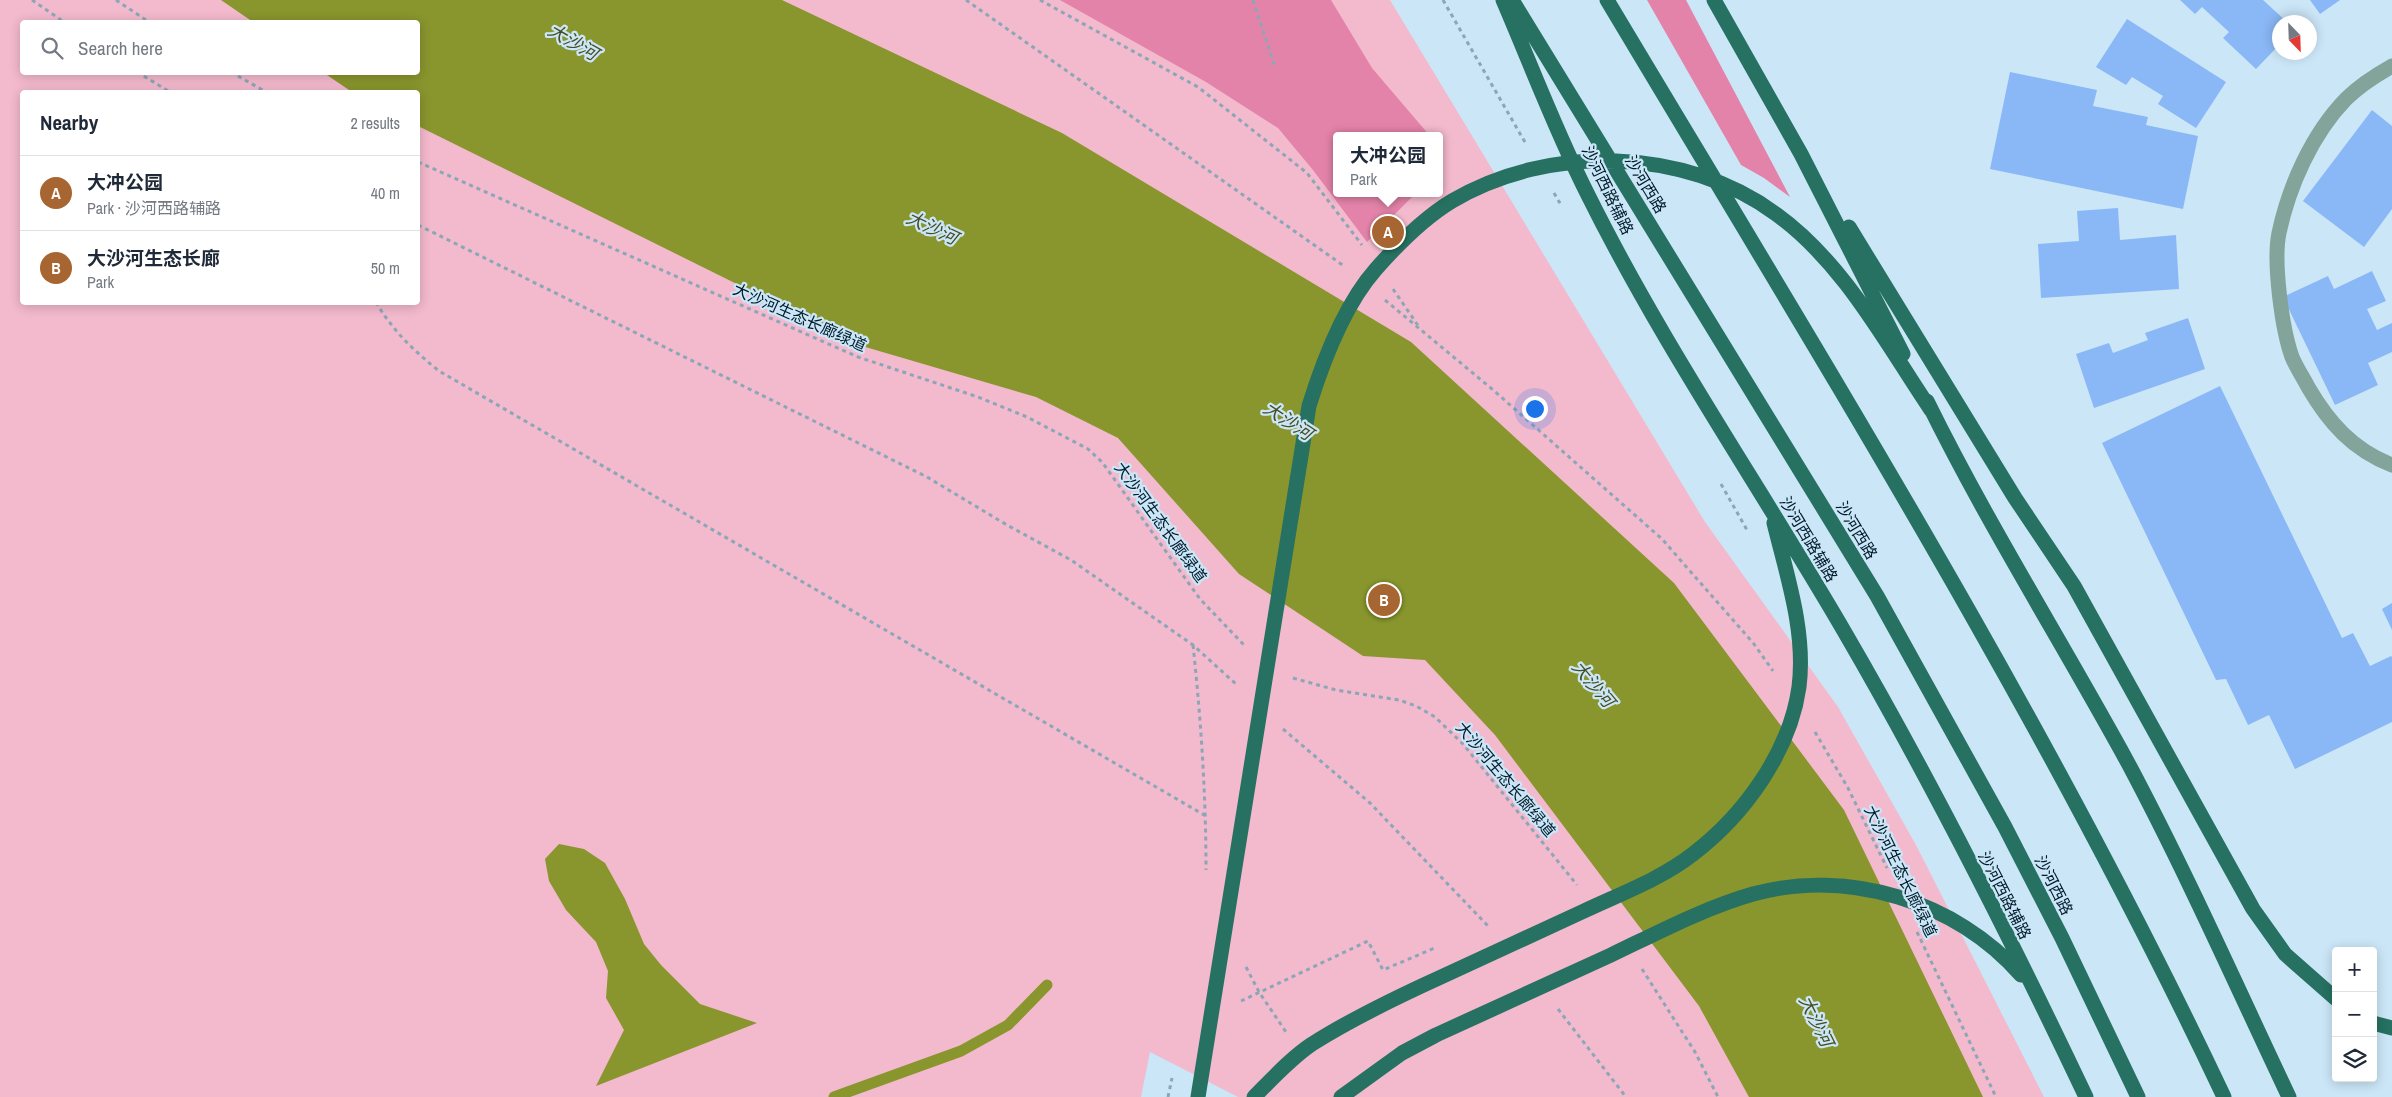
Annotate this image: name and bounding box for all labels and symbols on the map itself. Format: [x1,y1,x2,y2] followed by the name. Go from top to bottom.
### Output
[2272,15,2317,60] north arrow
[544,17,605,67] water label: 大沙河
[1577,142,1639,238] street label: 沙河西路辅路
[1620,151,1672,217] street label: 沙河西路
[902,205,965,252] water label: 大沙河
[1372,213,1404,251] pin: A
[730,278,870,356] street label: 大沙河生态长廊绿道
[1259,395,1320,447] water label: 大沙河
[1522,396,1548,422] your location
[1110,457,1212,587] street label: 大沙河生态长廊绿道
[1775,492,1843,586] street label: 沙河西路辅路
[1831,497,1883,563] street label: 沙河西路
[1368,581,1400,619] pin: B
[1566,655,1622,715] water label: 大沙河
[1451,717,1561,841] street label: 大沙河生态长廊绿道
[1860,801,1942,941] street label: 大沙河生态长廊绿道
[1973,847,2037,943] street label: 沙河西路辅路
[2030,851,2078,919] street label: 沙河西路
[1793,991,1841,1053] water label: 大沙河

